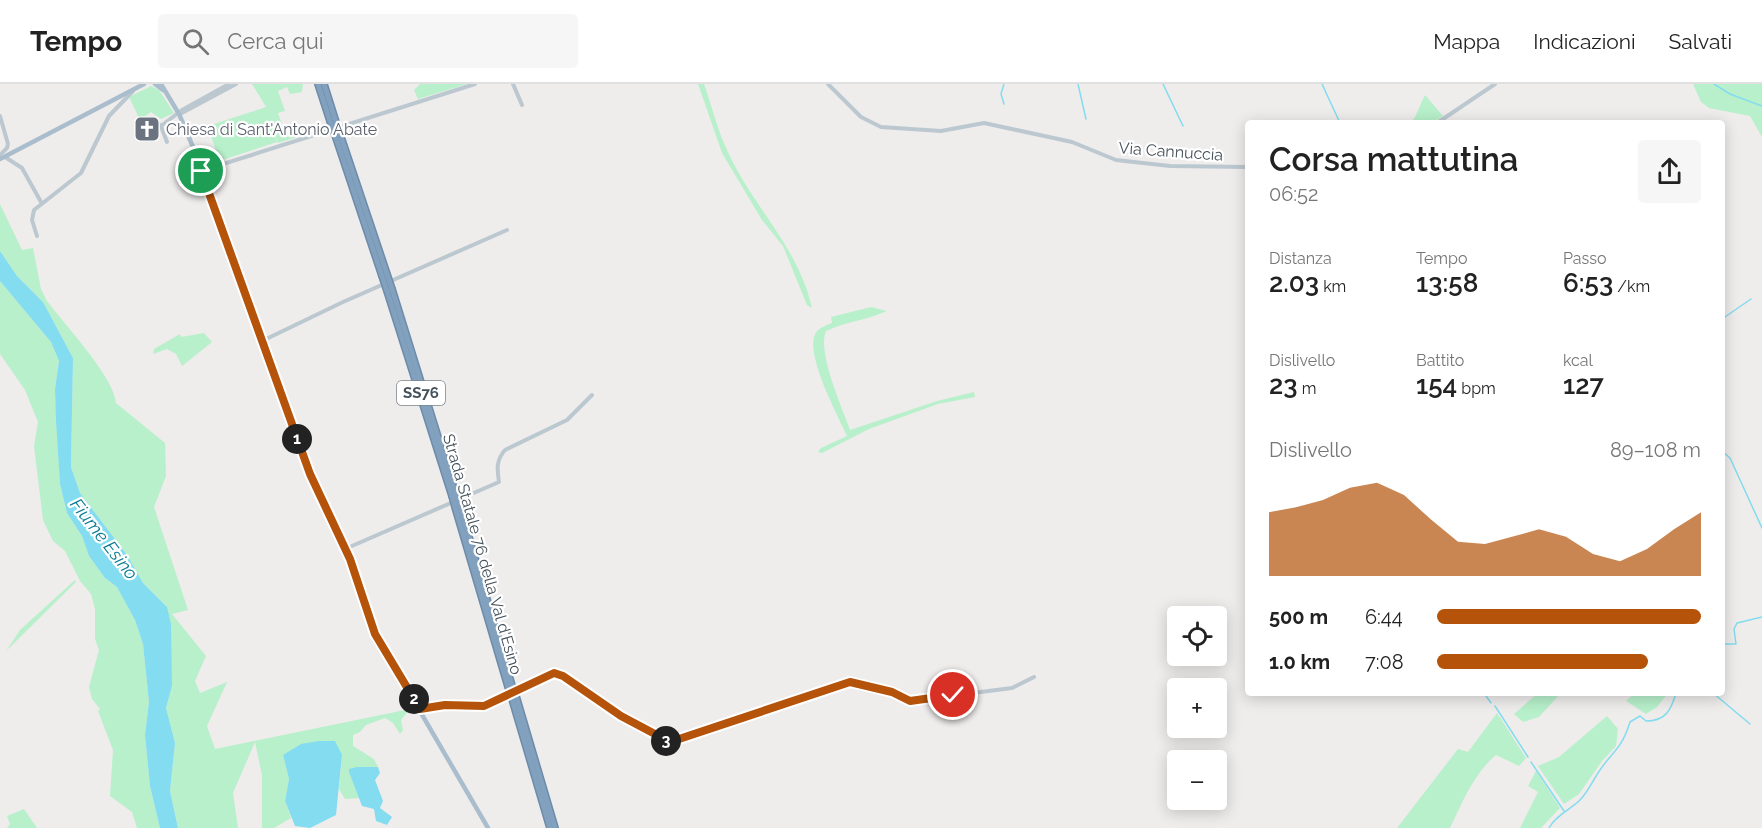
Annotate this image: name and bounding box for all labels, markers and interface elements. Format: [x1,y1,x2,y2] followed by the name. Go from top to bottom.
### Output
[158,14,578,68] search box
[30,25,122,58] text: Tempo
[179,25,212,58] icon: search
[227,28,324,54] text: Cerca qui
[1433,29,1500,54] text: Mappa
[1533,29,1636,54] text: Indicazioni
[1669,29,1732,54] text: Salvati
[132,114,162,144] church icon: Chiesa di Sant'Antonio Abate
[166,120,377,139] place label: Chiesa di Sant'Antonio Abate
[1118,138,1224,165] street label: Via Cannuccia
[1269,140,1518,179] text: Corsa mattutina
[1638,140,1701,203] button: share
[175,145,226,196] pin
[184,154,217,187] icon: arrive
[1269,182,1318,206] text: 06:52
[1269,249,1332,268] text: Distanza
[1416,249,1467,268] text: Tempo
[1563,249,1607,268] text: Passo
[1269,268,1319,298] text: 2.03
[1416,268,1478,298] text: 13:58
[1563,268,1613,298] text: 6:53
[1319,277,1346,296] text: km
[1613,277,1650,296] text: /km
[1269,351,1335,370] text: Dislivello
[1416,351,1464,370] text: Battito
[1563,351,1593,370] text: kcal
[1269,370,1298,400] text: 23
[1416,370,1457,400] text: 154
[1563,370,1604,400] text: 127
[1298,379,1316,398] text: m
[1457,379,1496,398] text: bpm
[397,381,445,405] road number: SS76
[282,424,312,454] pin: 1
[293,429,301,448] text: 1
[439,432,526,677] street label: Strada Statale 76 della Val d'Esino
[1269,438,1352,462] text: Dislivello
[1610,438,1701,462] text: 89–108 m
[66,494,143,583] water label: Fiume Esino
[1269,605,1328,629] text: 500 m
[1365,605,1403,629] text: 6:44
[1167,606,1227,810] map controls
[1167,606,1227,666] button: locate
[1269,650,1330,674] text: 1.0 km
[1365,650,1404,674] text: 7:08
[927,669,978,720] pin
[936,678,969,711] icon: check
[1167,678,1227,738] button: +
[399,684,429,714] pin: 2
[409,689,419,708] text: 2
[651,726,681,756] pin: 3
[662,731,670,750] text: 3
[1167,750,1227,810] button: −

